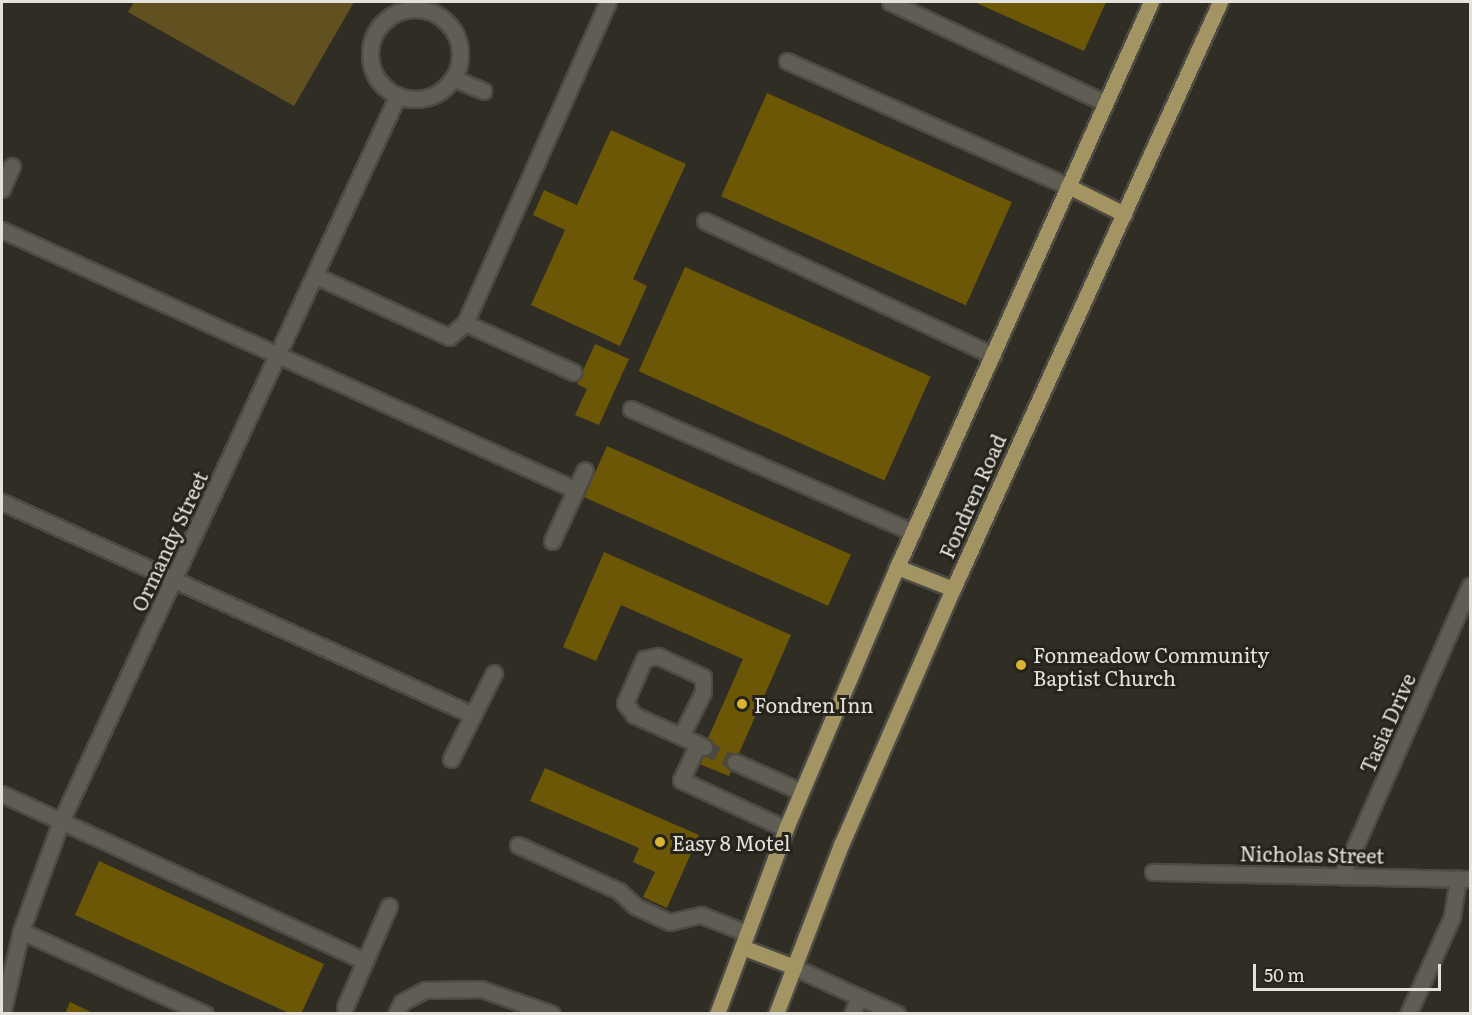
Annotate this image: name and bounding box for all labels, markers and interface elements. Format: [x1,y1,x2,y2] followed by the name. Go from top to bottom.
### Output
[934,430,1010,562] street label: Fondren Road
[126,467,212,615] street label: Ormandy Street
[1033,642,1269,689] place label: Fonmeadow Community Baptist Church
[1014,658,1028,672] marker: Fonmeadow Community Baptist Church
[1354,669,1420,777] street label: Tasia Drive
[754,692,873,716] place label: Fondren Inn
[735,697,749,711] marker: Fondren Inn
[672,830,791,854] place label: Easy 8 Motel
[653,835,667,849] marker: Easy 8 Motel
[1239,841,1385,867] street label: Nicholas Street
[1256,952,1444,990] scale bar
[1264,961,1305,988] text: 50 m

